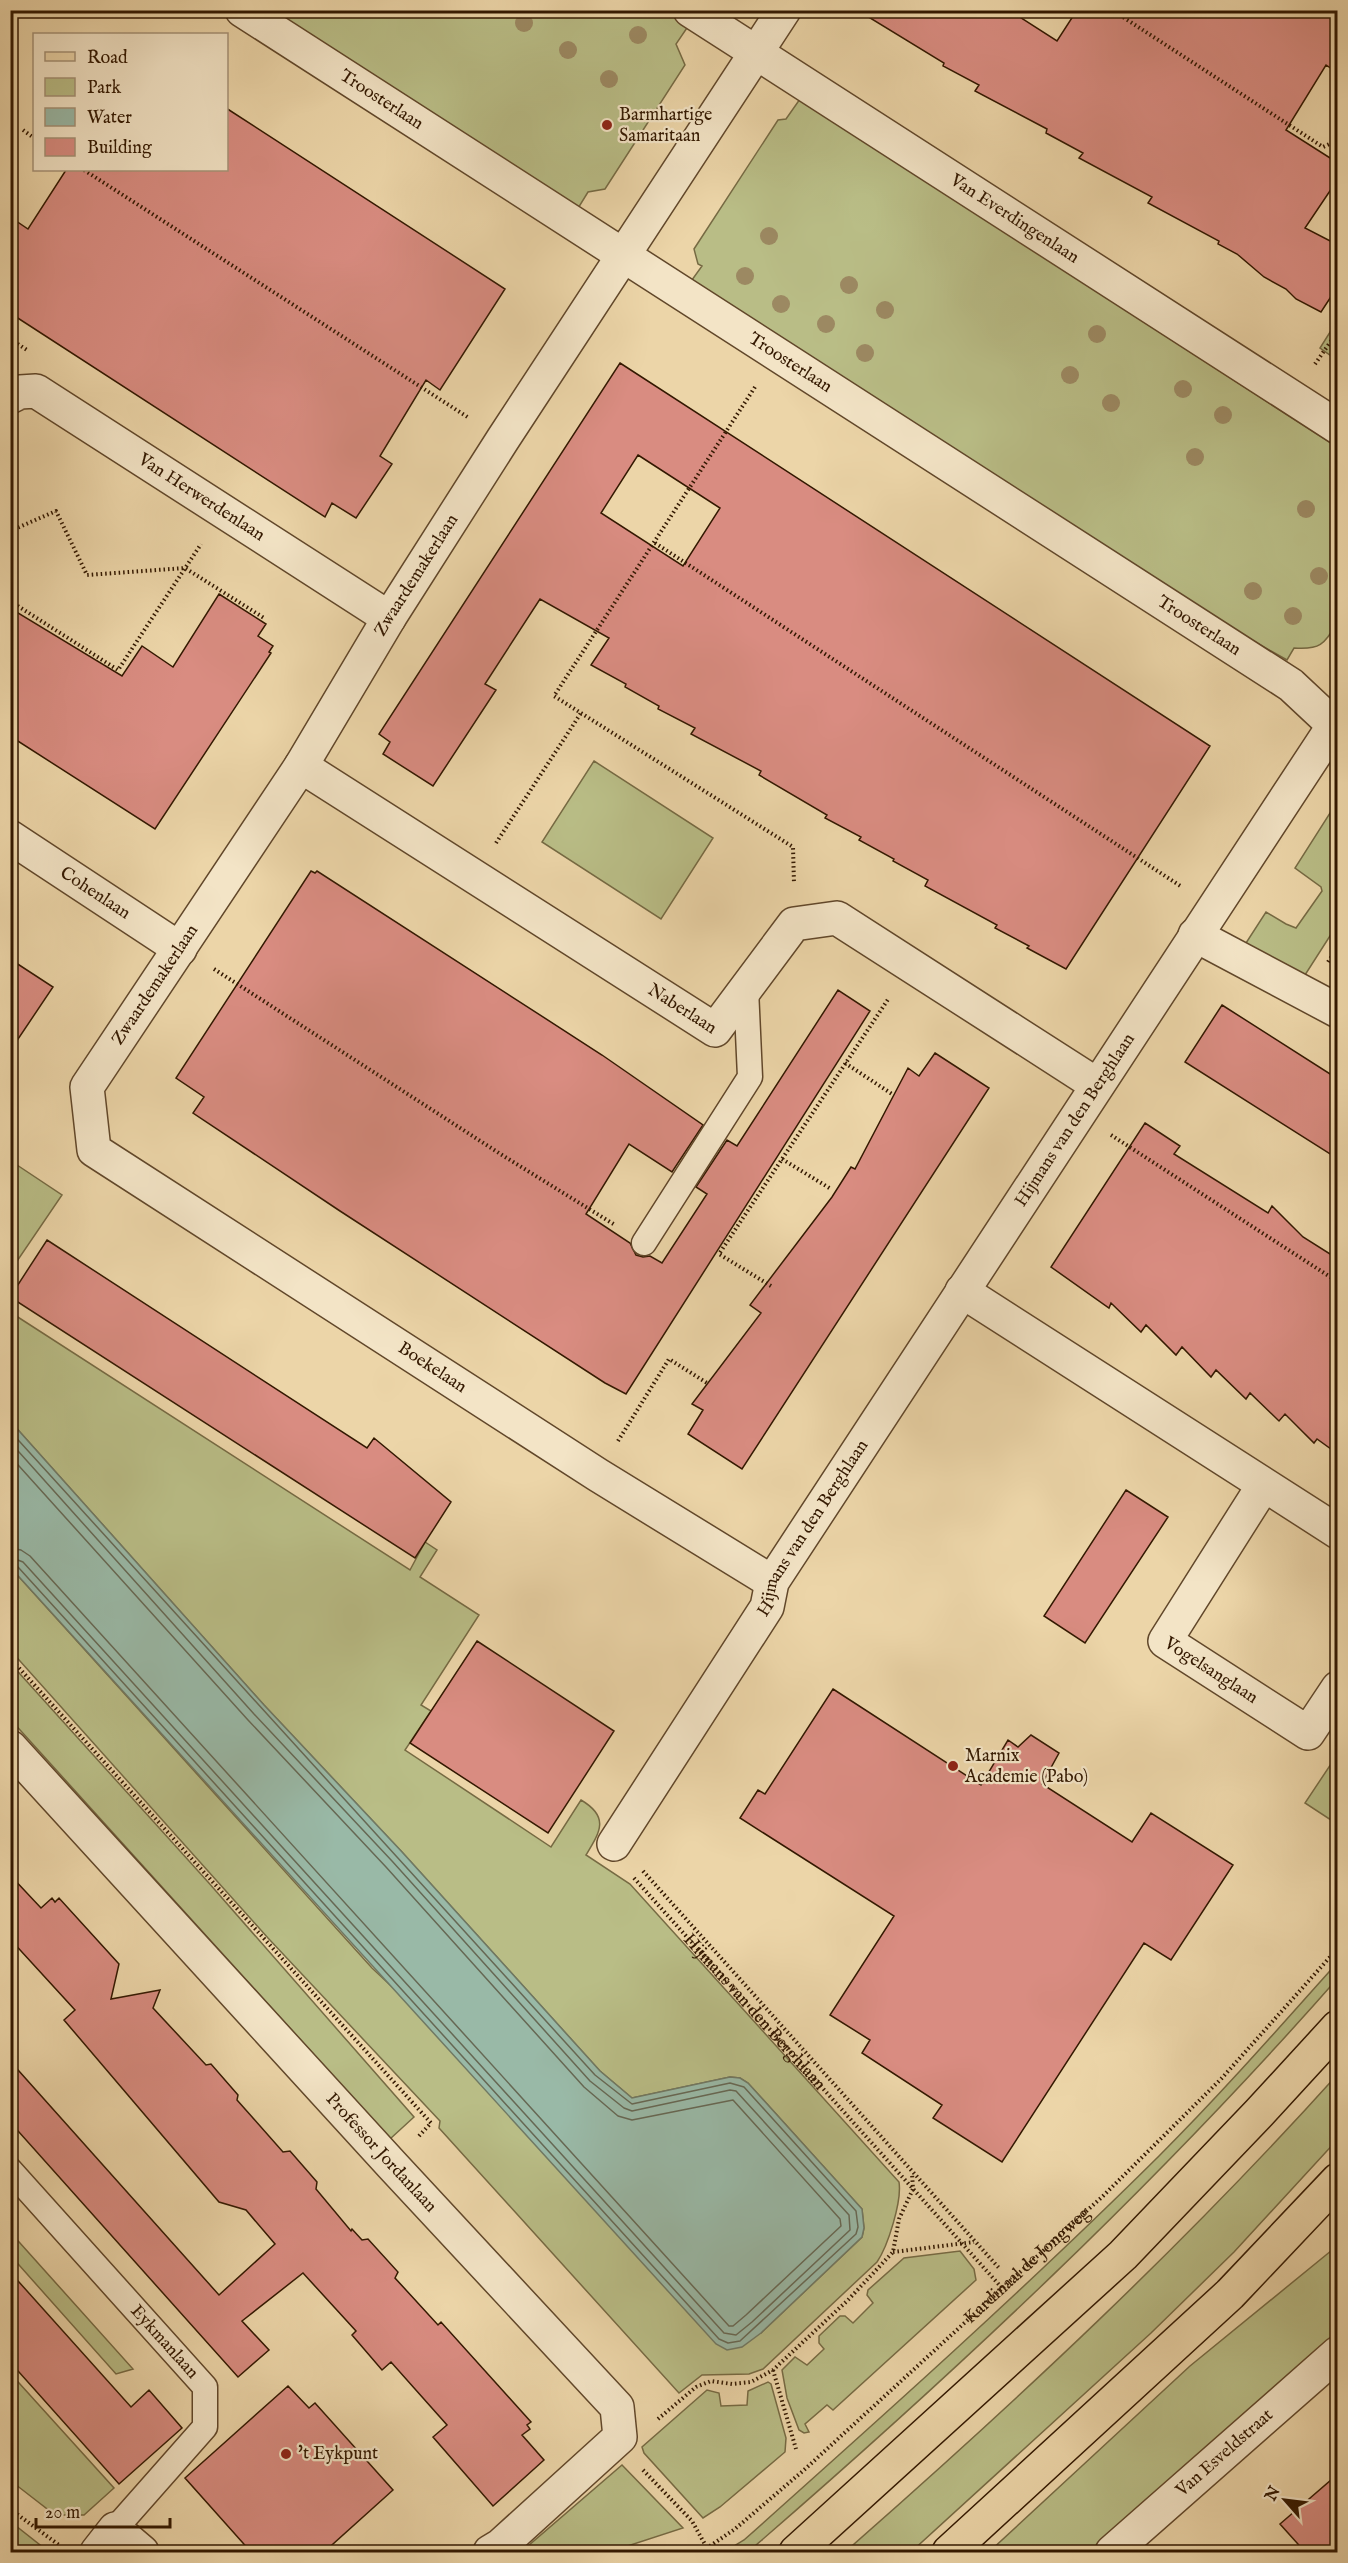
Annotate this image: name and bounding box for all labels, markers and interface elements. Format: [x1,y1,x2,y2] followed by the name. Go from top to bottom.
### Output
[33,33,228,171] legend
[87,47,128,70] text: Road
[335,64,428,135] street label: Troosterlaan
[87,77,122,100] text: Park
[619,104,712,148] place label: Barmhartige Samaritaan
[87,107,132,130] text: Water
[600,118,614,132] marker: Barmhartige Samaritaan
[87,137,152,160] text: Building
[945,168,1084,269] street label: Van Everdingenlaan
[744,327,837,398] street label: Troosterlaan
[133,448,270,547] street label: Van Herwerdenlaan
[369,510,464,641] street label: Zwaardemakerlaan
[1153,590,1246,661] street label: Troosterlaan
[55,862,135,925] street label: Cohenlaan
[107,920,204,1050] street label: Zwaardemakerlaan
[643,979,721,1040] street label: Naberlaan
[1010,1029,1140,1211] street label: Hijmans van den Berghlaan
[393,1337,471,1399] street label: Boekelaan
[752,1435,874,1621] street label: Hijmans van den Berghlaan
[1159,1631,1263,1709] street label: Vogelsanglaan
[964,1745,1088,1789] place label: Marnix Academie (Pabo)
[946,1759,960,1773] marker: Marnix Academie (Pabo)
[678,1929,831,2095] street label: Hijmans van den Berghlaan
[320,2088,442,2218] street label: Professor Jordanlaan
[959,2201,1096,2329] street label: Kardinaal de Jongweg
[125,2300,204,2384] street label: Eykmanlaan
[1170,2404,1278,2503] street label: Van Esveldstraat
[298,2443,378,2466] place label: 't Eykpunt
[279,2447,293,2461] marker: 't Eykpunt
[1255,2470,1315,2530] north arrow
[1261,2483,1286,2506] text: N
[36,2491,170,2529] scale bar
[45,2502,80,2525] text: 20 m

